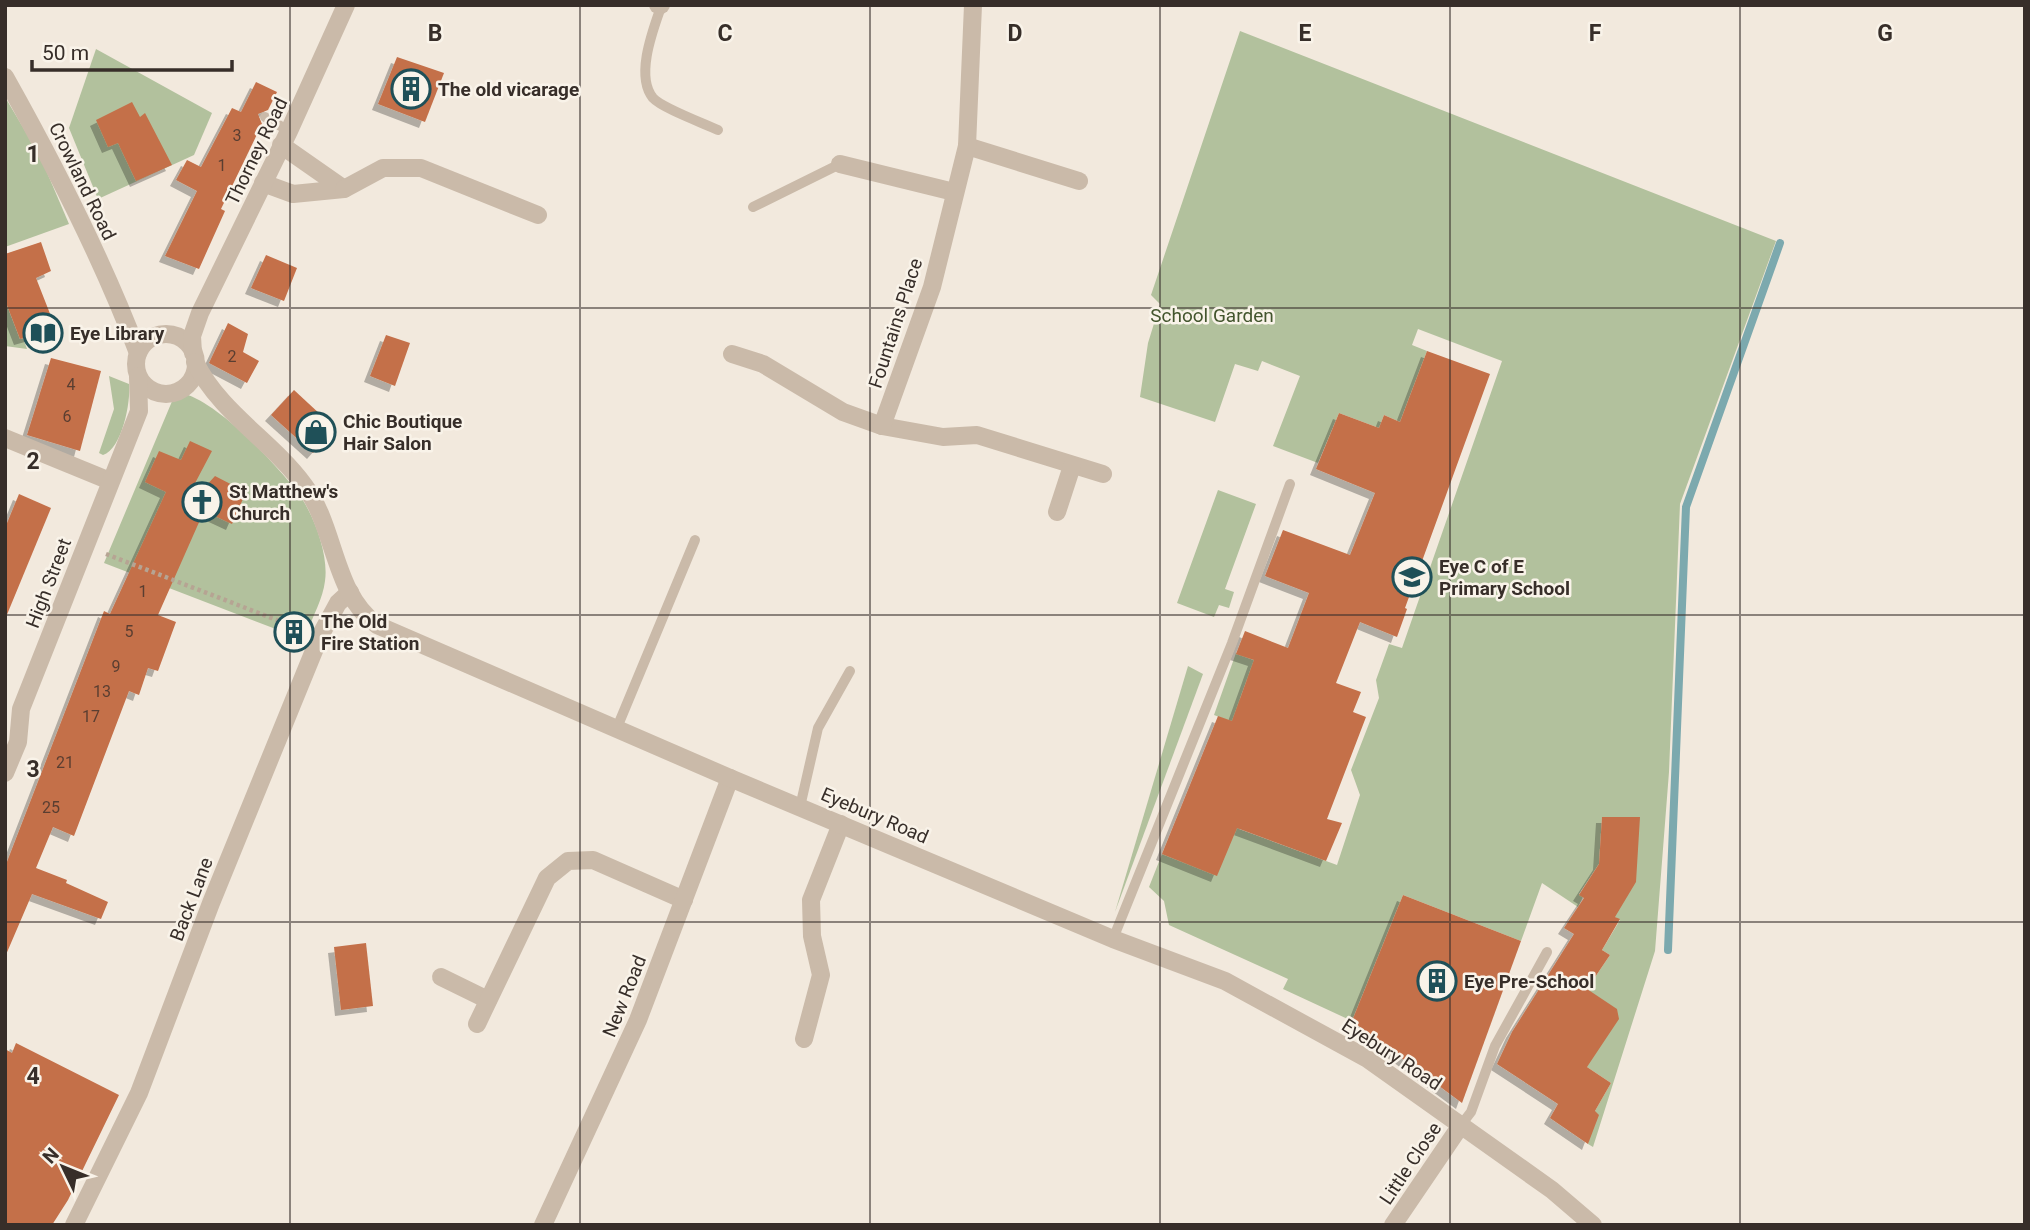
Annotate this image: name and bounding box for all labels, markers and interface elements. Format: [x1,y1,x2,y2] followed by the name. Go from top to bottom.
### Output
[428,20,442,47] text: B
[717,20,733,47] text: C
[1008,20,1022,47] text: D
[1299,20,1312,47] text: E
[1589,20,1602,47] text: F
[1877,20,1893,47] text: G
[32,28,231,72] scale bar
[42,41,89,65] text: 50 m
[390,68,432,110] building icon: The old vicarage
[438,78,579,101] place label: The old vicarage
[221,94,292,209] street label: Thorney Road
[44,119,121,244] street label: Crowland Road
[233,126,242,145] house number: 3
[26,141,40,168] text: 1
[218,156,227,175] house number: 1
[864,255,927,391] street label: Fountains Place
[1150,304,1274,327] park label: School Garden
[22,312,64,354] library icon: Eye Library
[70,322,165,345] place label: Eye Library
[228,347,237,366] house number: 2
[67,375,76,394] house number: 4
[63,407,72,426] house number: 6
[343,410,462,455] place label: Chic Boutique Hair Salon
[295,411,337,453] shop icon: Chic Boutique Hair Salon
[26,448,40,475] text: 2
[229,480,339,525] place label: St Matthew's Church
[181,481,223,523] church icon: St Matthew's Church
[21,535,76,631] street label: High Street
[1439,555,1570,600] place label: Eye C of E Primary School
[1391,556,1433,598] school or university icon: Eye C of E Primary School
[139,582,148,601] house number: 1
[321,610,419,655] place label: The Old Fire Station
[273,611,315,653] building icon: The Old Fire Station
[125,622,134,641] house number: 5
[112,657,121,676] house number: 9
[93,682,111,701] house number: 13
[82,707,100,726] house number: 17
[56,753,74,772] house number: 21
[26,756,40,783] text: 3
[818,782,932,848] street label: Eyebury Road
[42,798,60,817] house number: 25
[165,854,218,944] street label: Back Lane
[598,952,651,1040] street label: New Road
[1416,960,1458,1002] building icon: Eye Pre-School
[1464,970,1594,993] place label: Eye Pre-School
[1337,1014,1446,1095] street label: Eyebury Road
[26,1063,40,1090] text: 4
[1374,1118,1446,1209] street label: Little Close
[28,1132,98,1202] north arrow
[38,1143,64,1168] text: N

